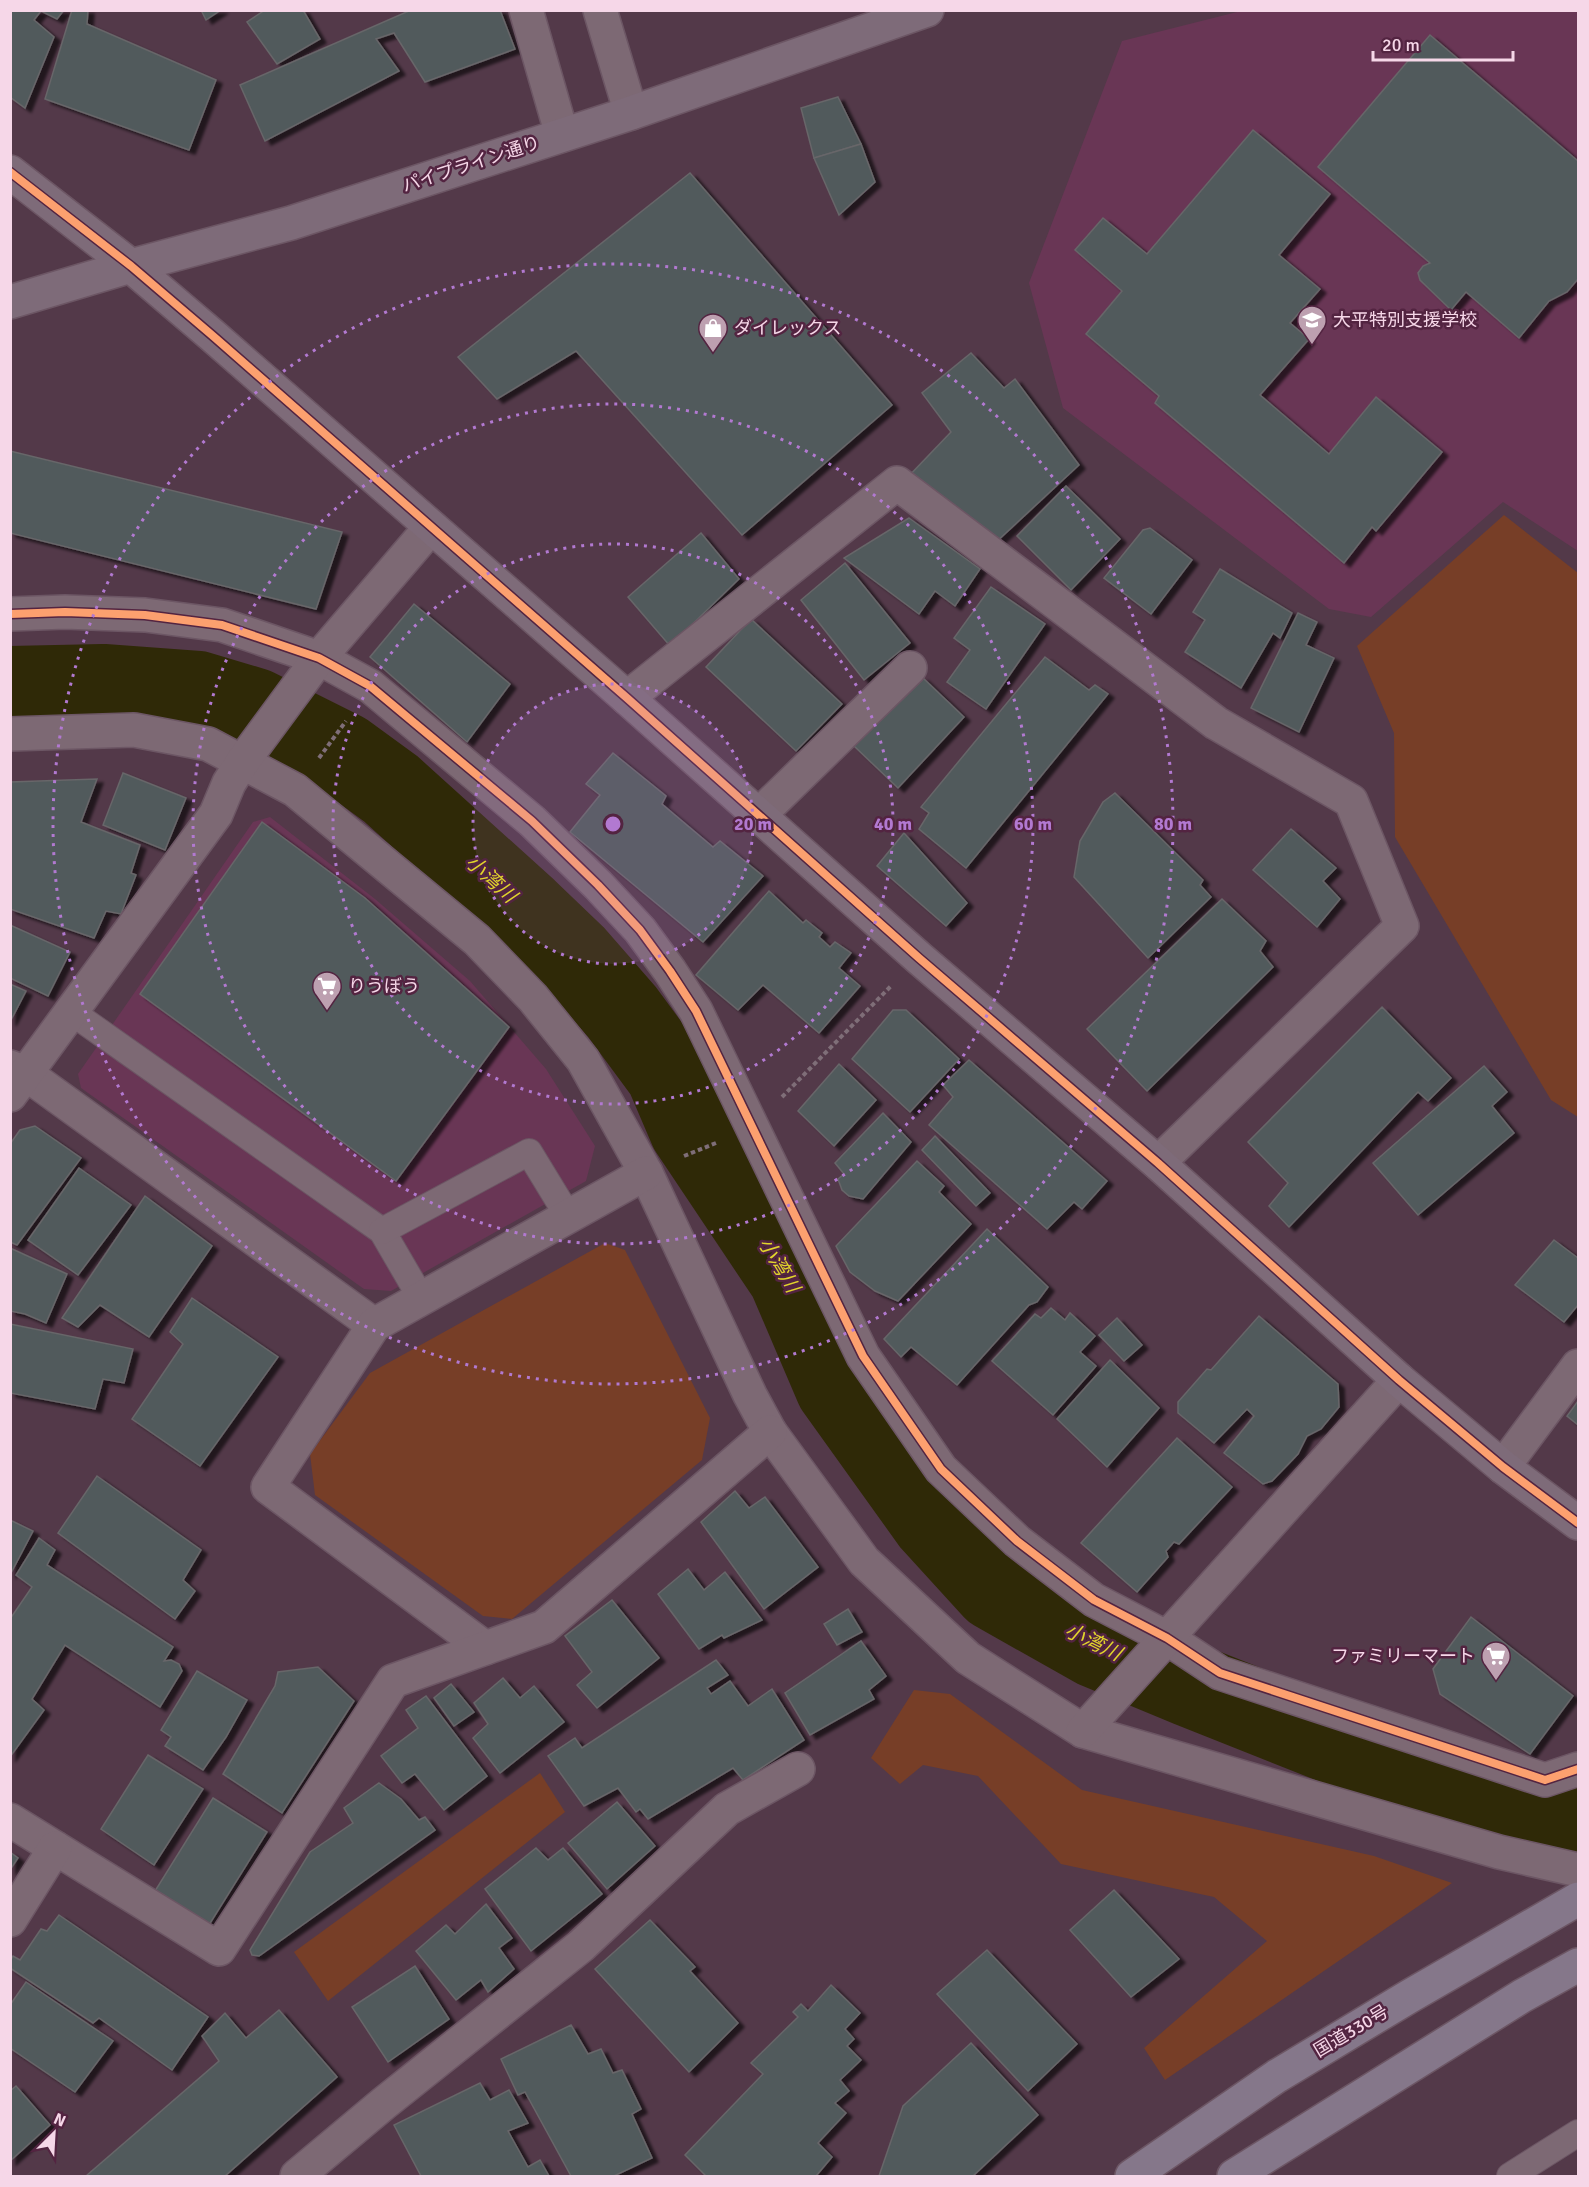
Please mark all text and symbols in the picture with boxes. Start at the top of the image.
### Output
scale bar [1373,24,1512,62]
text: 20 m [1382,34,1420,56]
street label: パイプライン通り [399,131,543,197]
school or university icon: 大平特別支援学校 [1296,304,1328,346]
place label: 大平特別支援学校 [1333,309,1477,331]
shop icon: ダイレックス [697,312,729,354]
place label: ダイレックス [734,317,841,339]
text: 20 m [734,813,772,835]
text: 40 m [874,813,912,835]
text: 60 m [1014,813,1052,835]
text: 80 m [1154,813,1192,835]
centre of rings [603,814,623,834]
water label: 小湾川 [460,850,523,910]
supermarket icon: りうぼう [311,970,343,1012]
place label: りうぼう [348,975,420,997]
water label: 小湾川 [753,1233,806,1299]
water label: 小湾川 [1061,1618,1127,1667]
supermarket icon: ファミリーマート [1480,1640,1512,1682]
place label: ファミリーマート [1331,1645,1475,1667]
street label: 国道330号 [1310,2000,1392,2062]
north arrow [24,2103,84,2163]
text: N [51,2109,69,2132]

